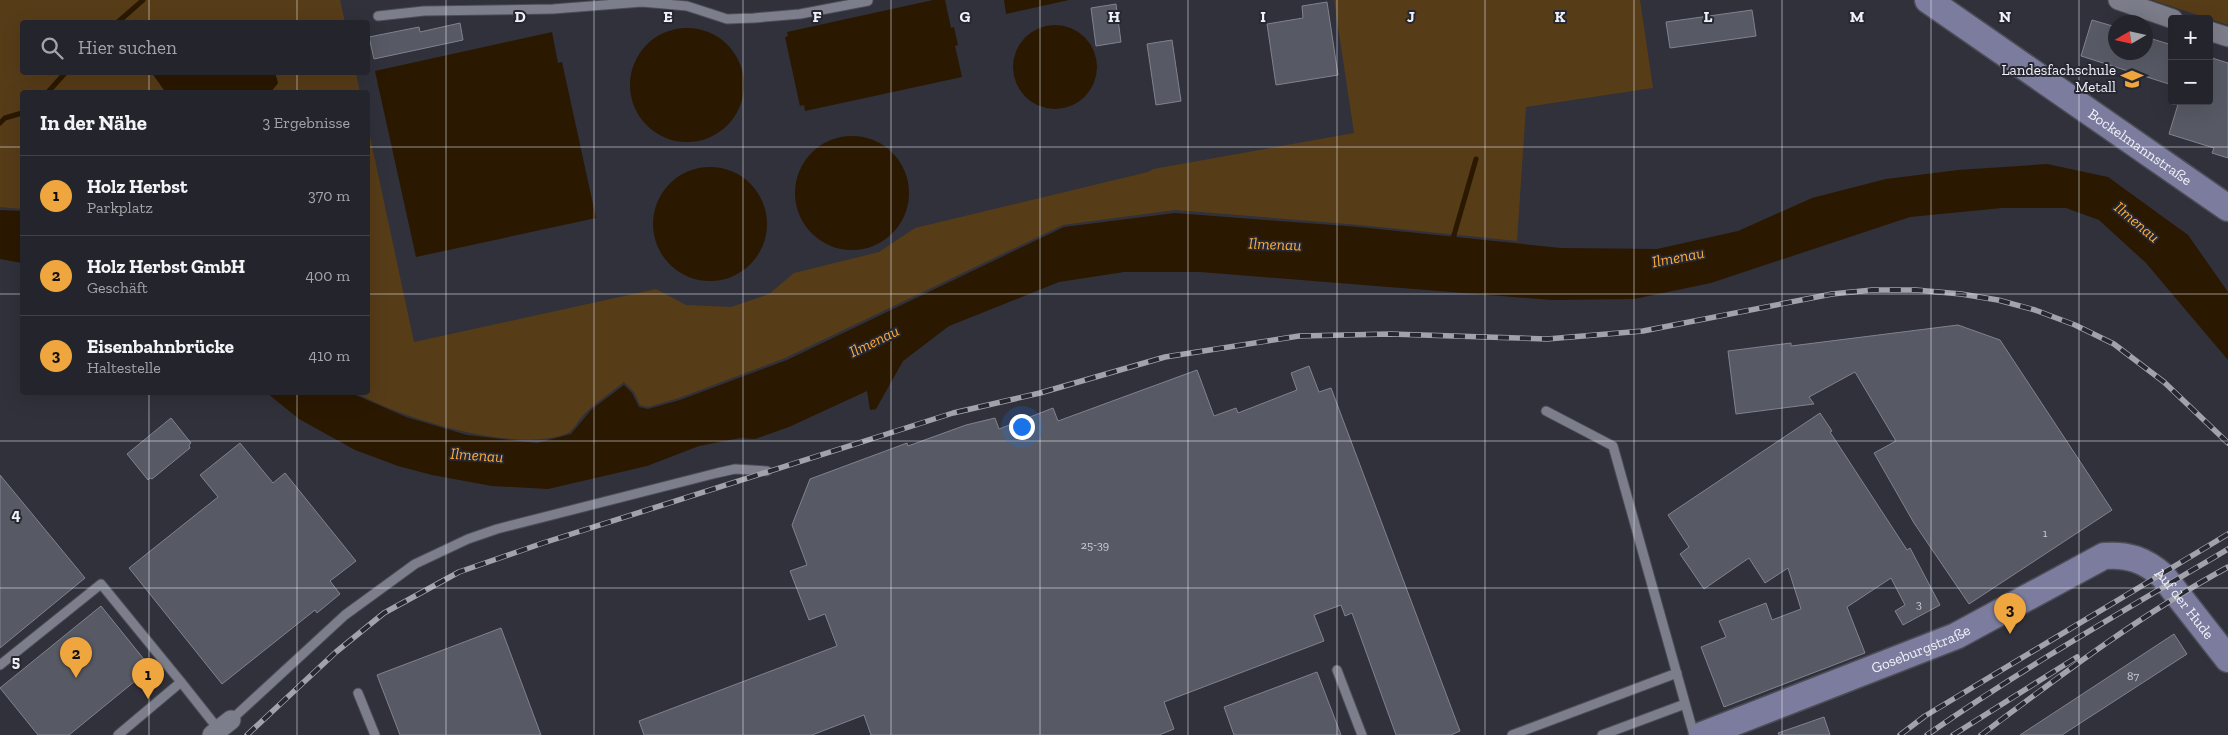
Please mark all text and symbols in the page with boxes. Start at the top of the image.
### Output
text: D [514,7,526,26]
text: E [663,7,673,26]
text: F [812,7,822,26]
text: G [960,7,971,26]
text: H [1108,7,1120,26]
text: I [1260,7,1266,26]
text: J [1407,7,1415,26]
text: K [1555,7,1566,26]
text: L [1704,7,1713,26]
text: M [1850,7,1864,26]
text: N [1999,7,2011,26]
north arrow [2108,15,2153,60]
map controls [2168,15,2213,105]
button: + [2168,15,2213,60]
search box [20,20,370,75]
icon: search [38,34,66,62]
text: Hier suchen [78,36,177,59]
button: − [2168,60,2213,105]
place label: Landesfachschule Metall [2001,61,2116,96]
school or university icon: Landesfachschule Metall [2119,66,2145,92]
street label: Bockelmannstraße [2085,105,2195,189]
text: In der Nähe [40,110,147,135]
text: 3 Ergebnisse [262,113,350,132]
text: Holz Herbst [87,175,187,198]
text: 1 [53,186,59,205]
text: 370 m [308,186,350,205]
text: Parkplatz [87,198,153,217]
water label: Ilmenau [2111,198,2163,246]
water label: Ilmenau [1248,234,1302,254]
water label: Ilmenau [1650,243,1706,271]
text: Holz Herbst GmbH [87,255,245,278]
text: 2 [52,266,60,285]
text: 400 m [306,266,350,285]
text: Geschäft [87,278,148,297]
water label: Ilmenau [846,321,902,361]
text: Eisenbahnbrücke [87,335,234,358]
text: 3 [52,346,60,365]
text: 410 m [309,346,350,365]
text: Haltestelle [87,358,161,377]
your location [1009,414,1035,440]
water label: Ilmenau [450,444,504,466]
text: 4 [11,505,21,524]
house number: 1 [2043,526,2048,540]
house number: 25-39 [1081,538,1109,552]
street label: Auf der Hude [2151,564,2218,643]
pin: 3 [1994,593,2026,634]
house number: 3 [1916,597,1922,611]
street label: Goseburgstraße [1869,621,1973,677]
pin: 2 [60,637,92,678]
text: 5 [12,652,20,671]
pin: 1 [132,658,164,699]
house number: 87 [2127,669,2139,683]

